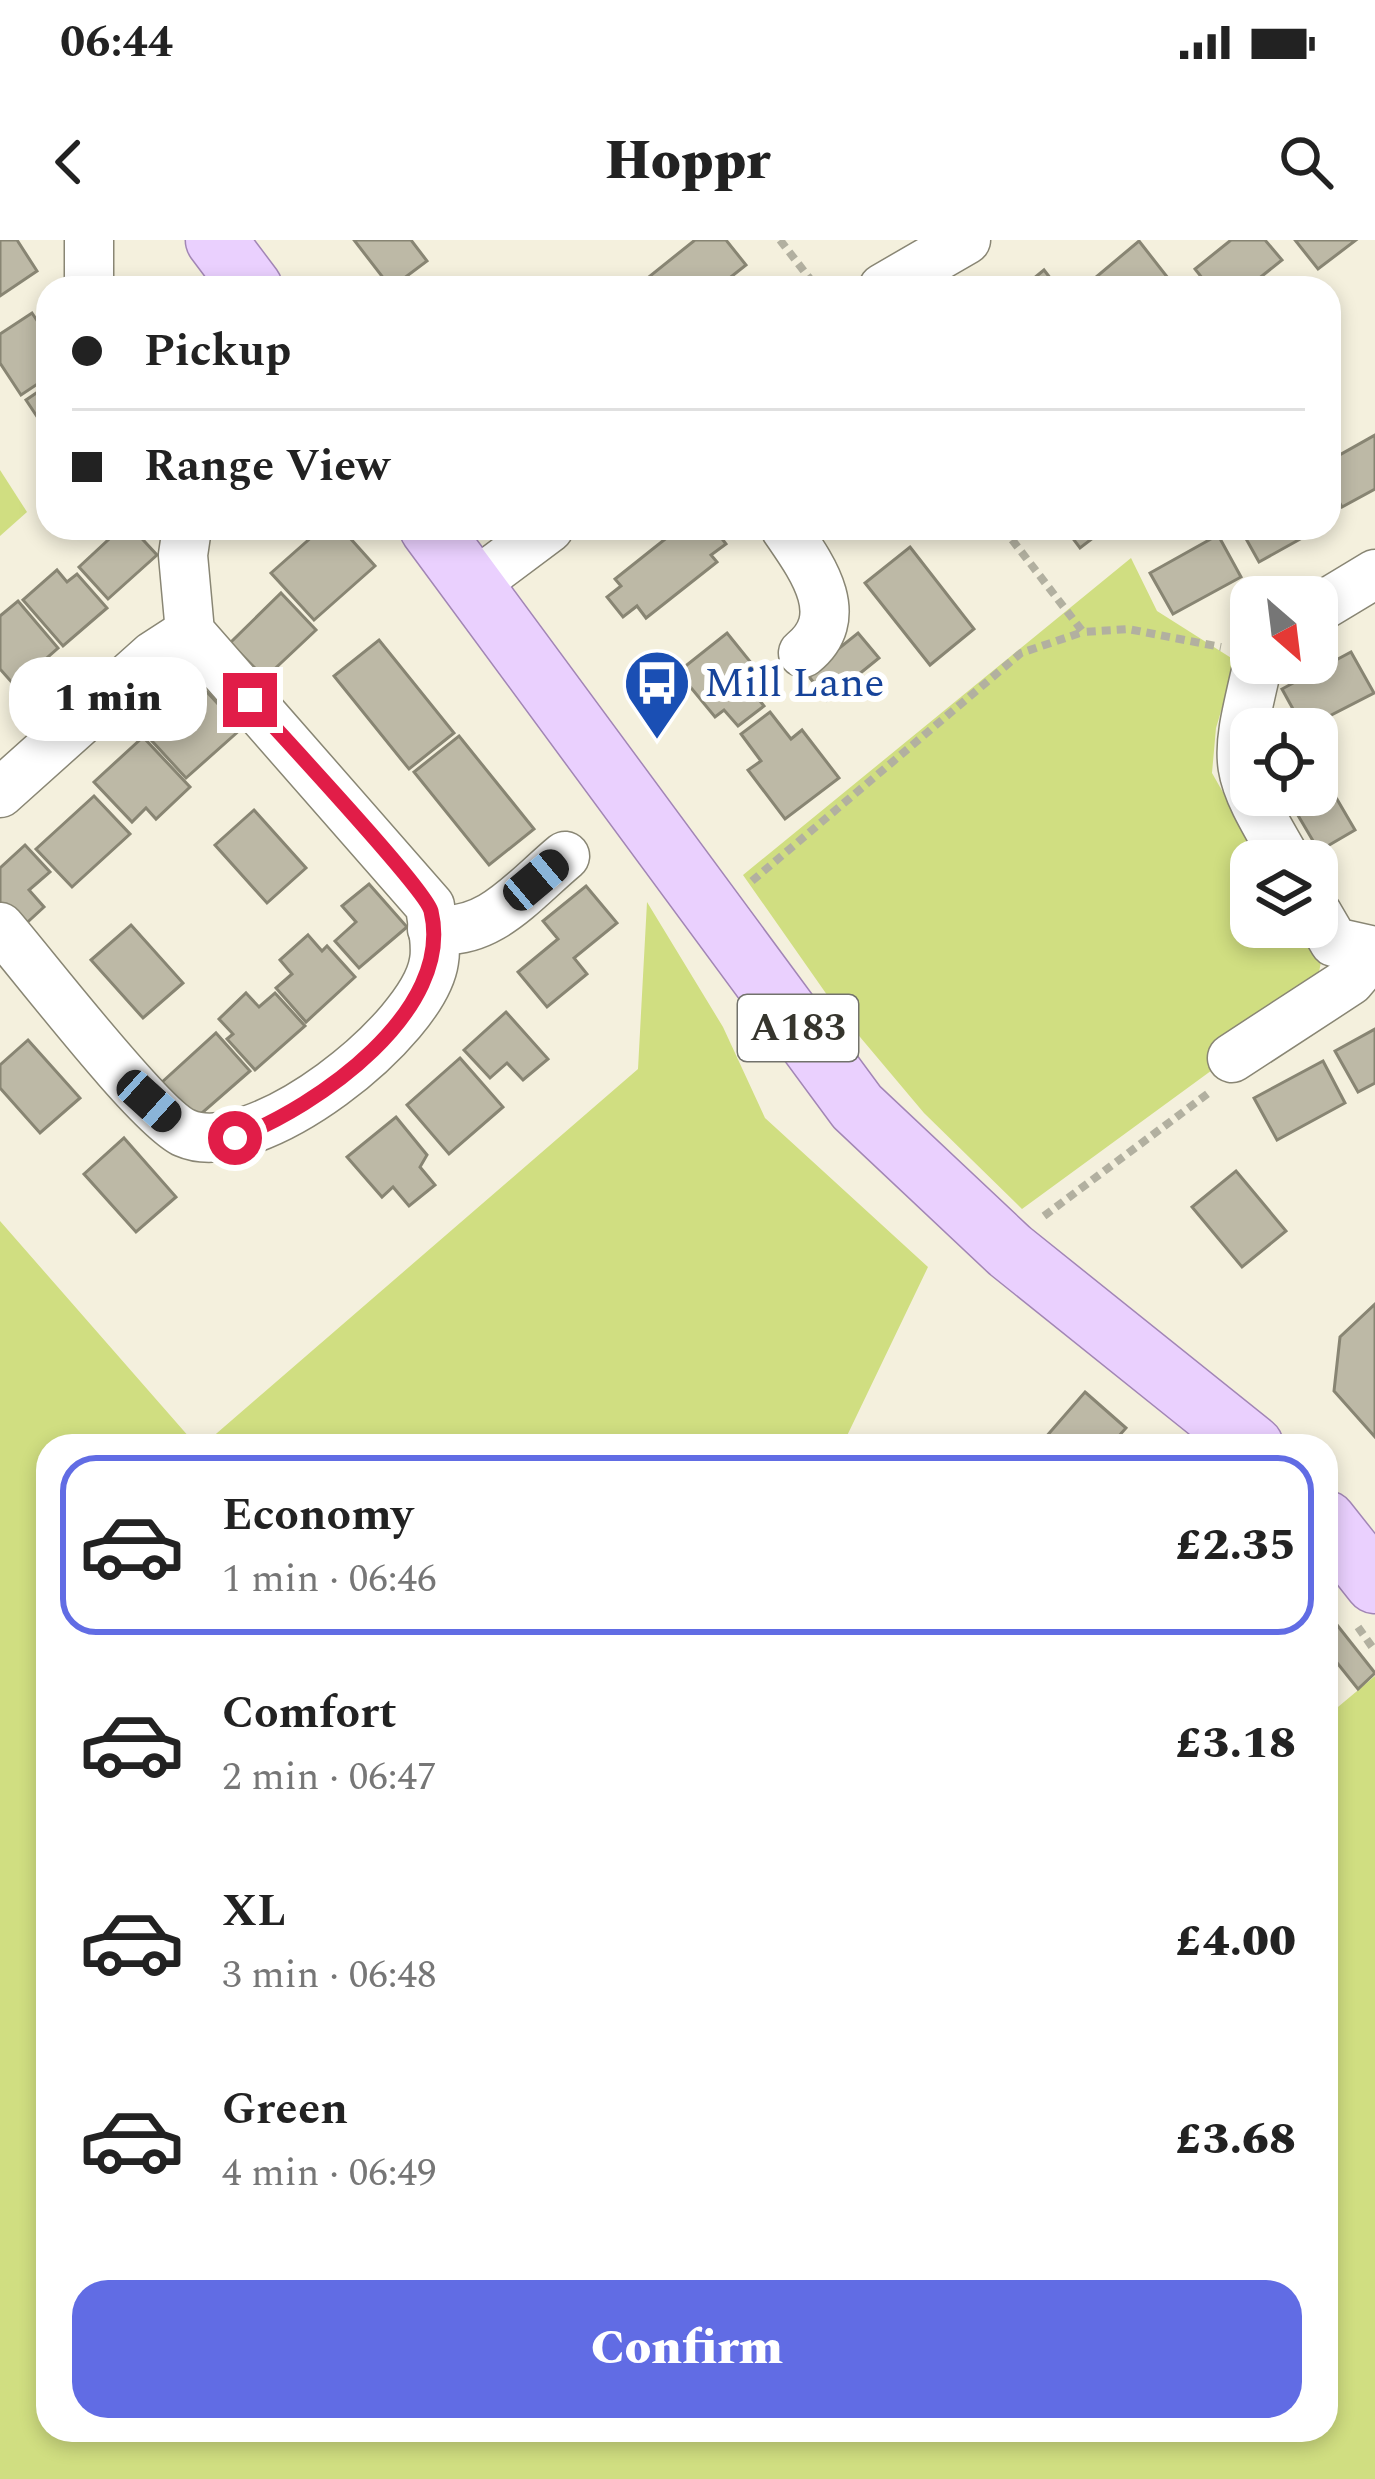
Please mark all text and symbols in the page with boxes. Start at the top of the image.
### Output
text: 06:44 [60,8,173,77]
text: Hoppr [605,121,770,203]
icon: back [36,129,102,195]
icon: search [1273,129,1339,195]
text: Pickup [144,317,291,386]
text: Range View [144,432,389,501]
north arrow [1230,576,1338,684]
map controls [1230,576,1338,948]
bus stop icon: Mill Lane [622,648,692,742]
place label: Mill Lane [704,652,884,715]
callout: 1 min [10,658,208,742]
text: 1 min [54,669,162,728]
route end [223,673,277,727]
button: locate [1230,708,1338,816]
button: layers [1230,840,1338,948]
car [497,843,575,917]
road number: A183 [738,995,858,1061]
car [110,1064,188,1138]
route start [208,1111,262,1165]
text: Economy [222,1481,413,1550]
icon: car [78,1491,186,1599]
text: £2.35 [1175,1511,1296,1580]
text: 1 min · 06:46 [222,1550,437,1609]
text: Comfort [222,1679,397,1748]
icon: car [78,1689,186,1797]
text: £3.18 [1175,1709,1296,1778]
text: 2 min · 06:47 [222,1748,437,1807]
text: XL [222,1877,286,1946]
icon: car [78,1887,186,1995]
text: £4.00 [1175,1907,1296,1976]
text: 3 min · 06:48 [222,1946,437,2005]
text: Green [222,2075,348,2144]
icon: car [78,2085,186,2193]
text: £3.68 [1175,2105,1296,2174]
text: 4 min · 06:49 [222,2144,437,2203]
button: Confirm [72,2280,1302,2418]

